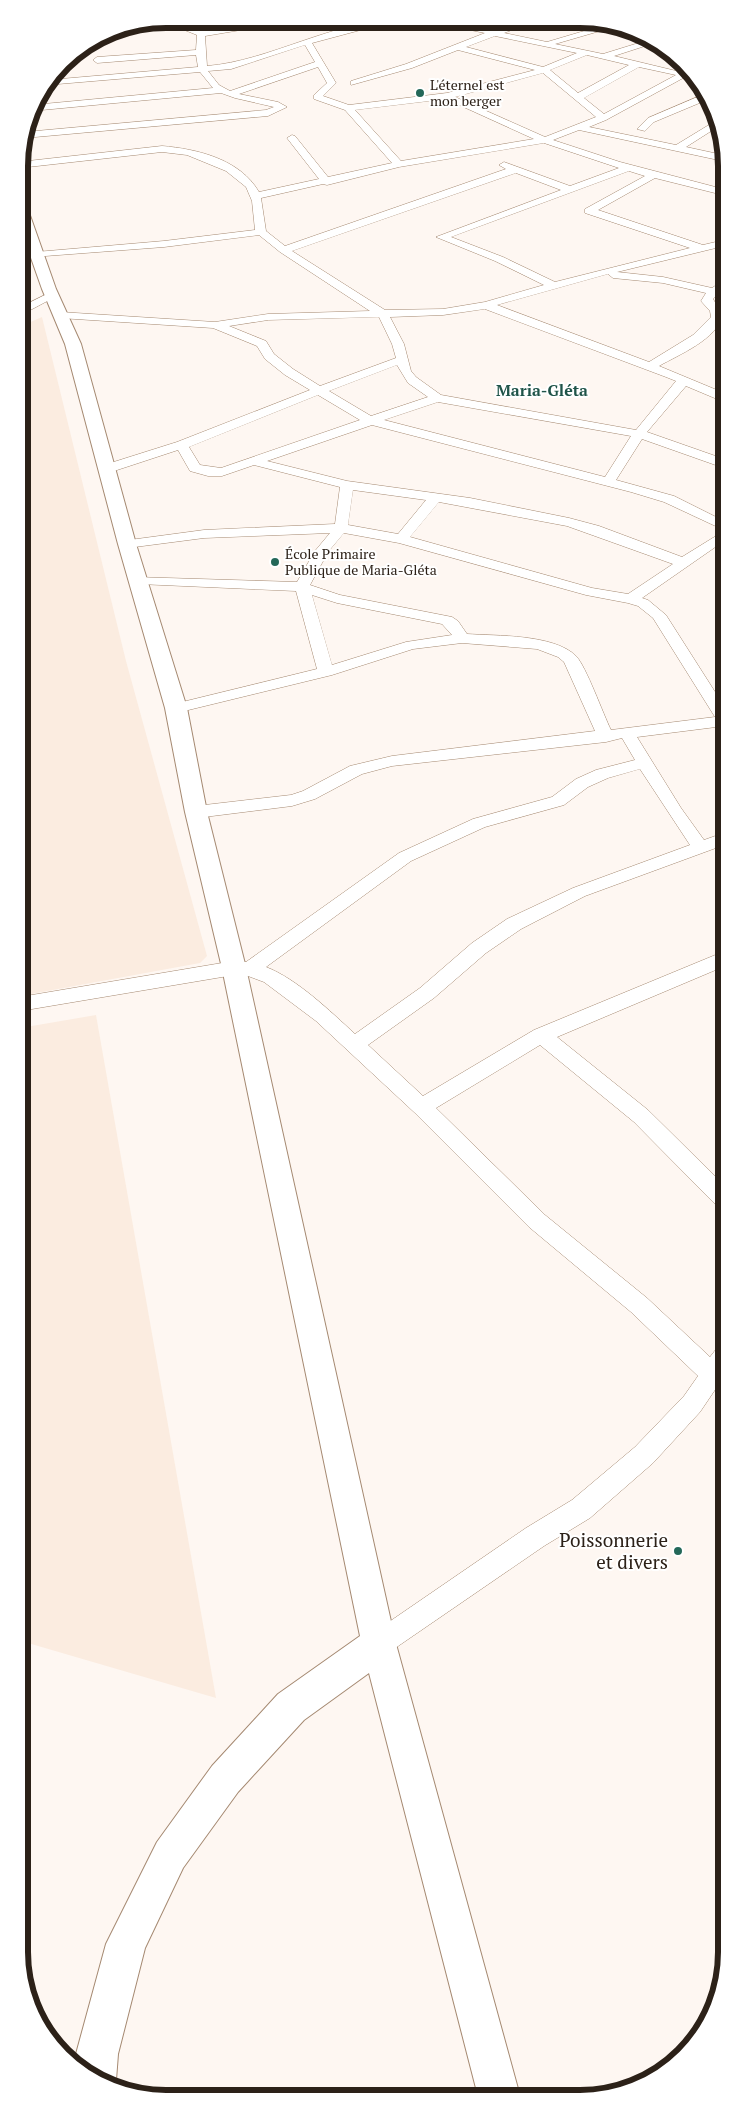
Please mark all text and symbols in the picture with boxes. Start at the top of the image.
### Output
place label: L'éternel est mon berger [430,75,505,110]
marker: L'éternel est mon berger [414,87,426,99]
district label: Maria-Gléta [496,379,588,401]
place label: École Primaire Publique de Maria-Gléta [285,544,437,579]
marker: École Primaire Publique de Maria-Gléta [269,556,281,568]
place label: Poissonnerie et divers [559,1527,668,1574]
marker: Poissonnerie et divers [672,1545,684,1557]

